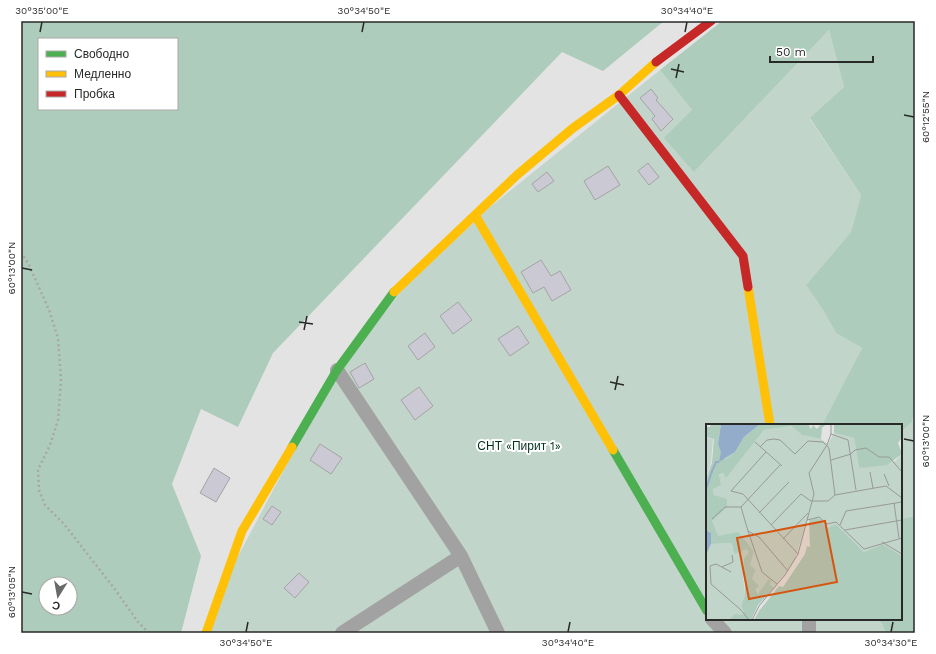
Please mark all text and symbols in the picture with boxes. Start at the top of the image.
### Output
text: 30°35'00"E [15,5,69,16]
text: 30°34'50"E [338,5,390,16]
text: 30°34'40"E [661,5,713,16]
legend [38,38,178,110]
scale bar [770,38,873,64]
text: 50 m [776,45,806,59]
text: Свободно [74,47,129,61]
text: Медленно [74,67,131,81]
text: Пробка [74,87,115,101]
text: 60°12'55"N [920,91,931,143]
text: 60°13'00"N [6,242,17,294]
text: 60°13'00"N [920,415,931,467]
inset map [706,424,902,620]
park label: СНТ «Пирит 1» [477,439,561,453]
text: 60°13'05"N [6,566,17,618]
north arrow [38,576,78,616]
text: С [51,598,61,612]
text: 30°34'50"E [220,637,272,648]
text: 30°34'40"E [542,637,594,648]
text: 30°34'30"E [865,637,917,648]

